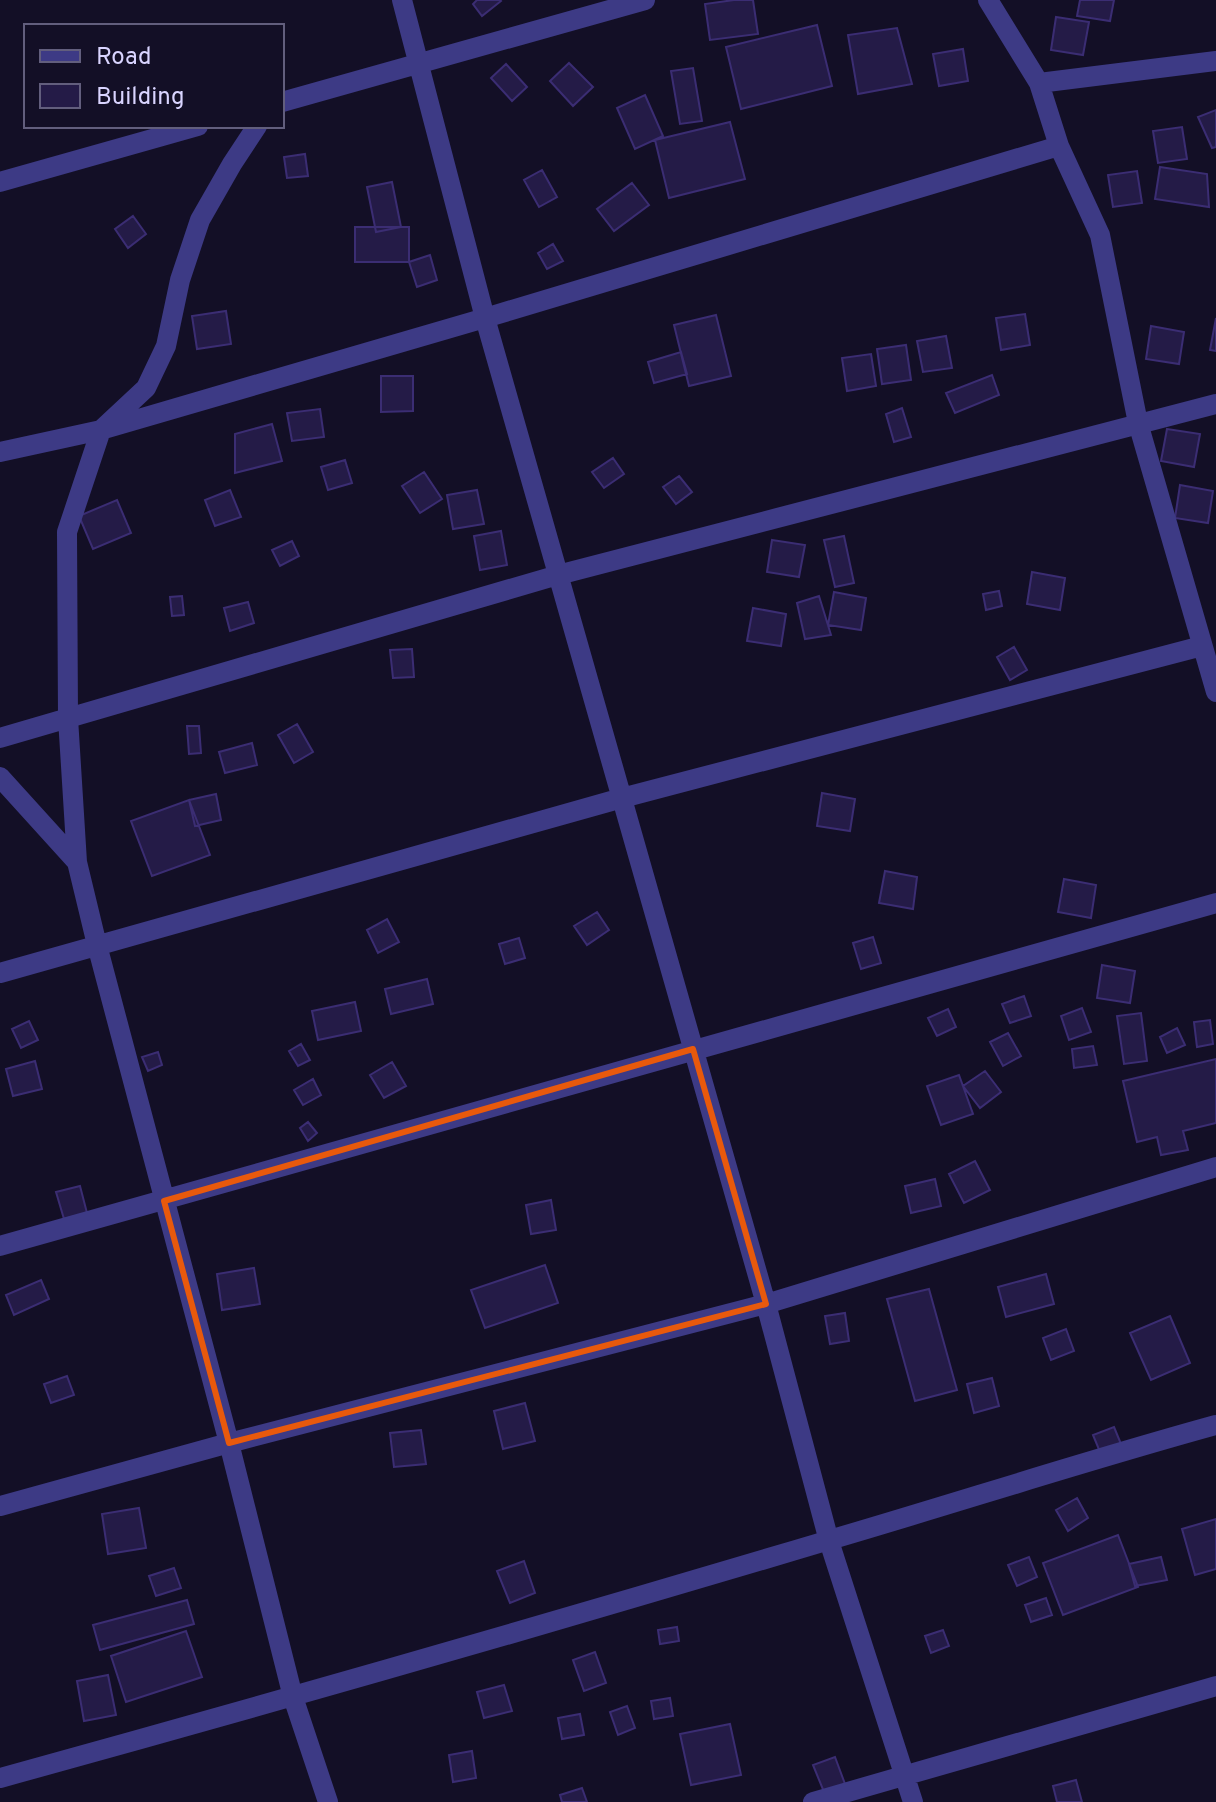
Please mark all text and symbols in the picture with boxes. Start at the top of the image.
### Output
legend [24,24,284,128]
text: Road [96,43,152,73]
text: Building [96,83,185,113]

